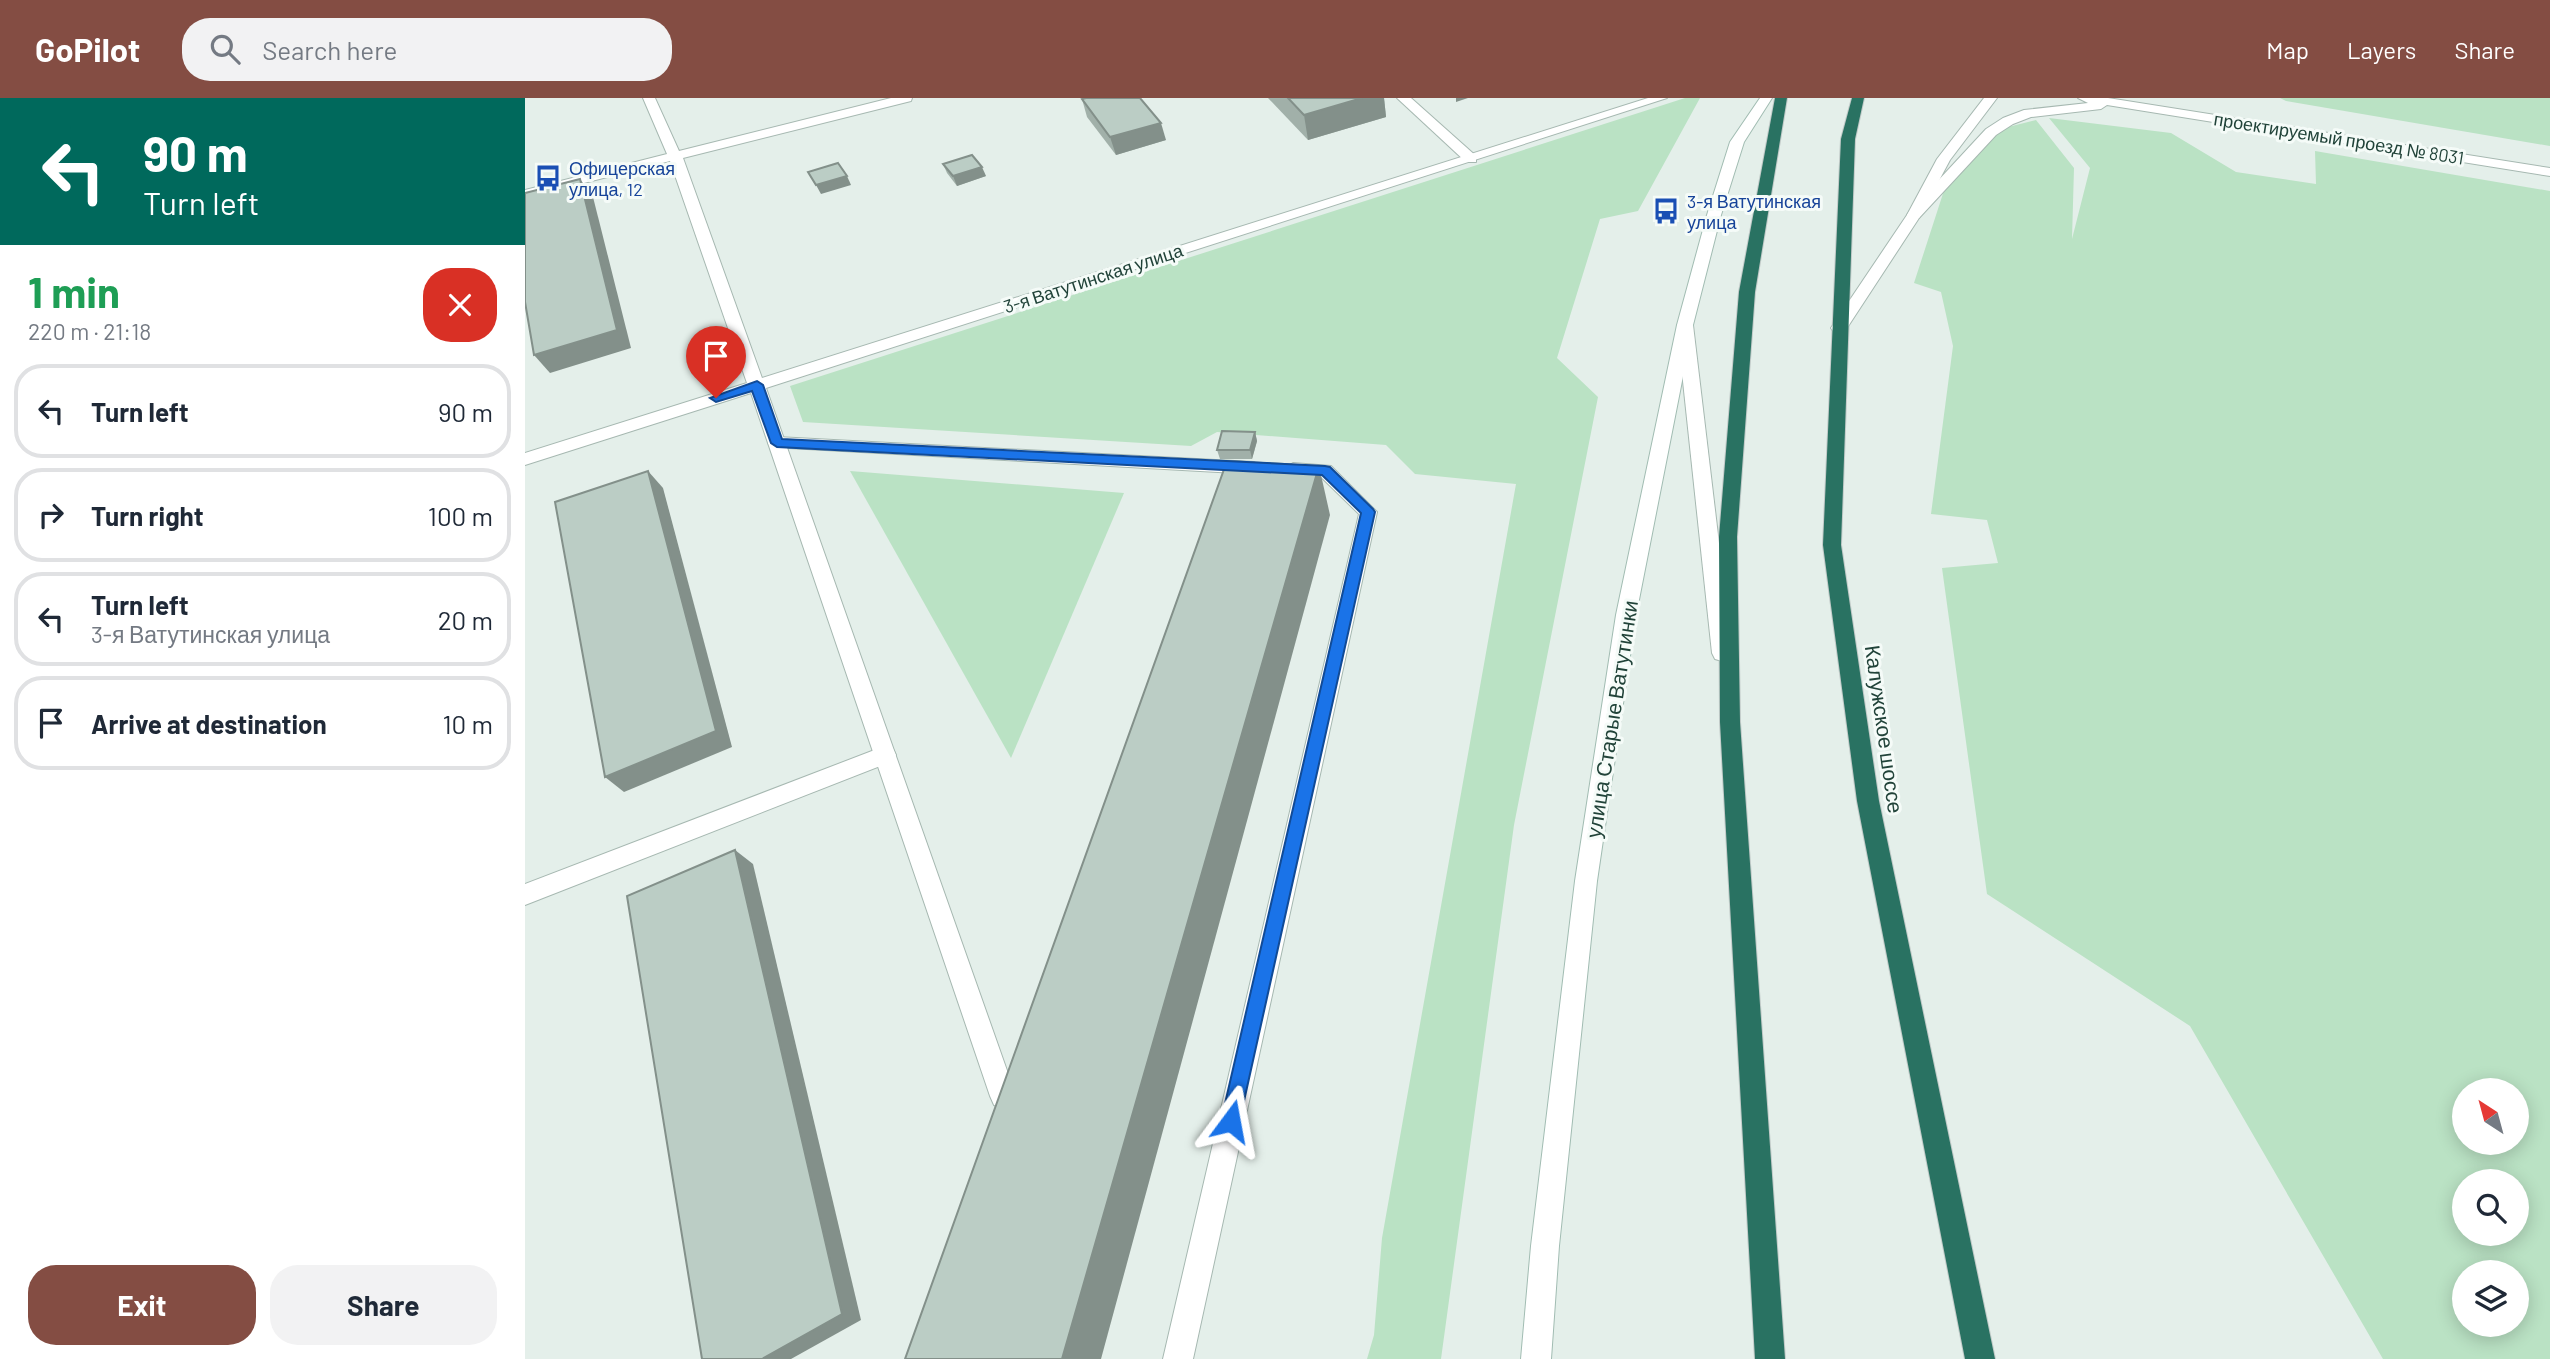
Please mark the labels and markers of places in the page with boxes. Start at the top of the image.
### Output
place label: Офицерская улица, 12 [569,157,675,200]
bus stop icon: Офицерская улица, 12 [533,163,563,193]
place label: 3-я Ватутинская улица [1687,190,1821,233]
bus stop icon: 3-я Ватутинская улица [1651,196,1681,226]
pin [686,326,746,398]

